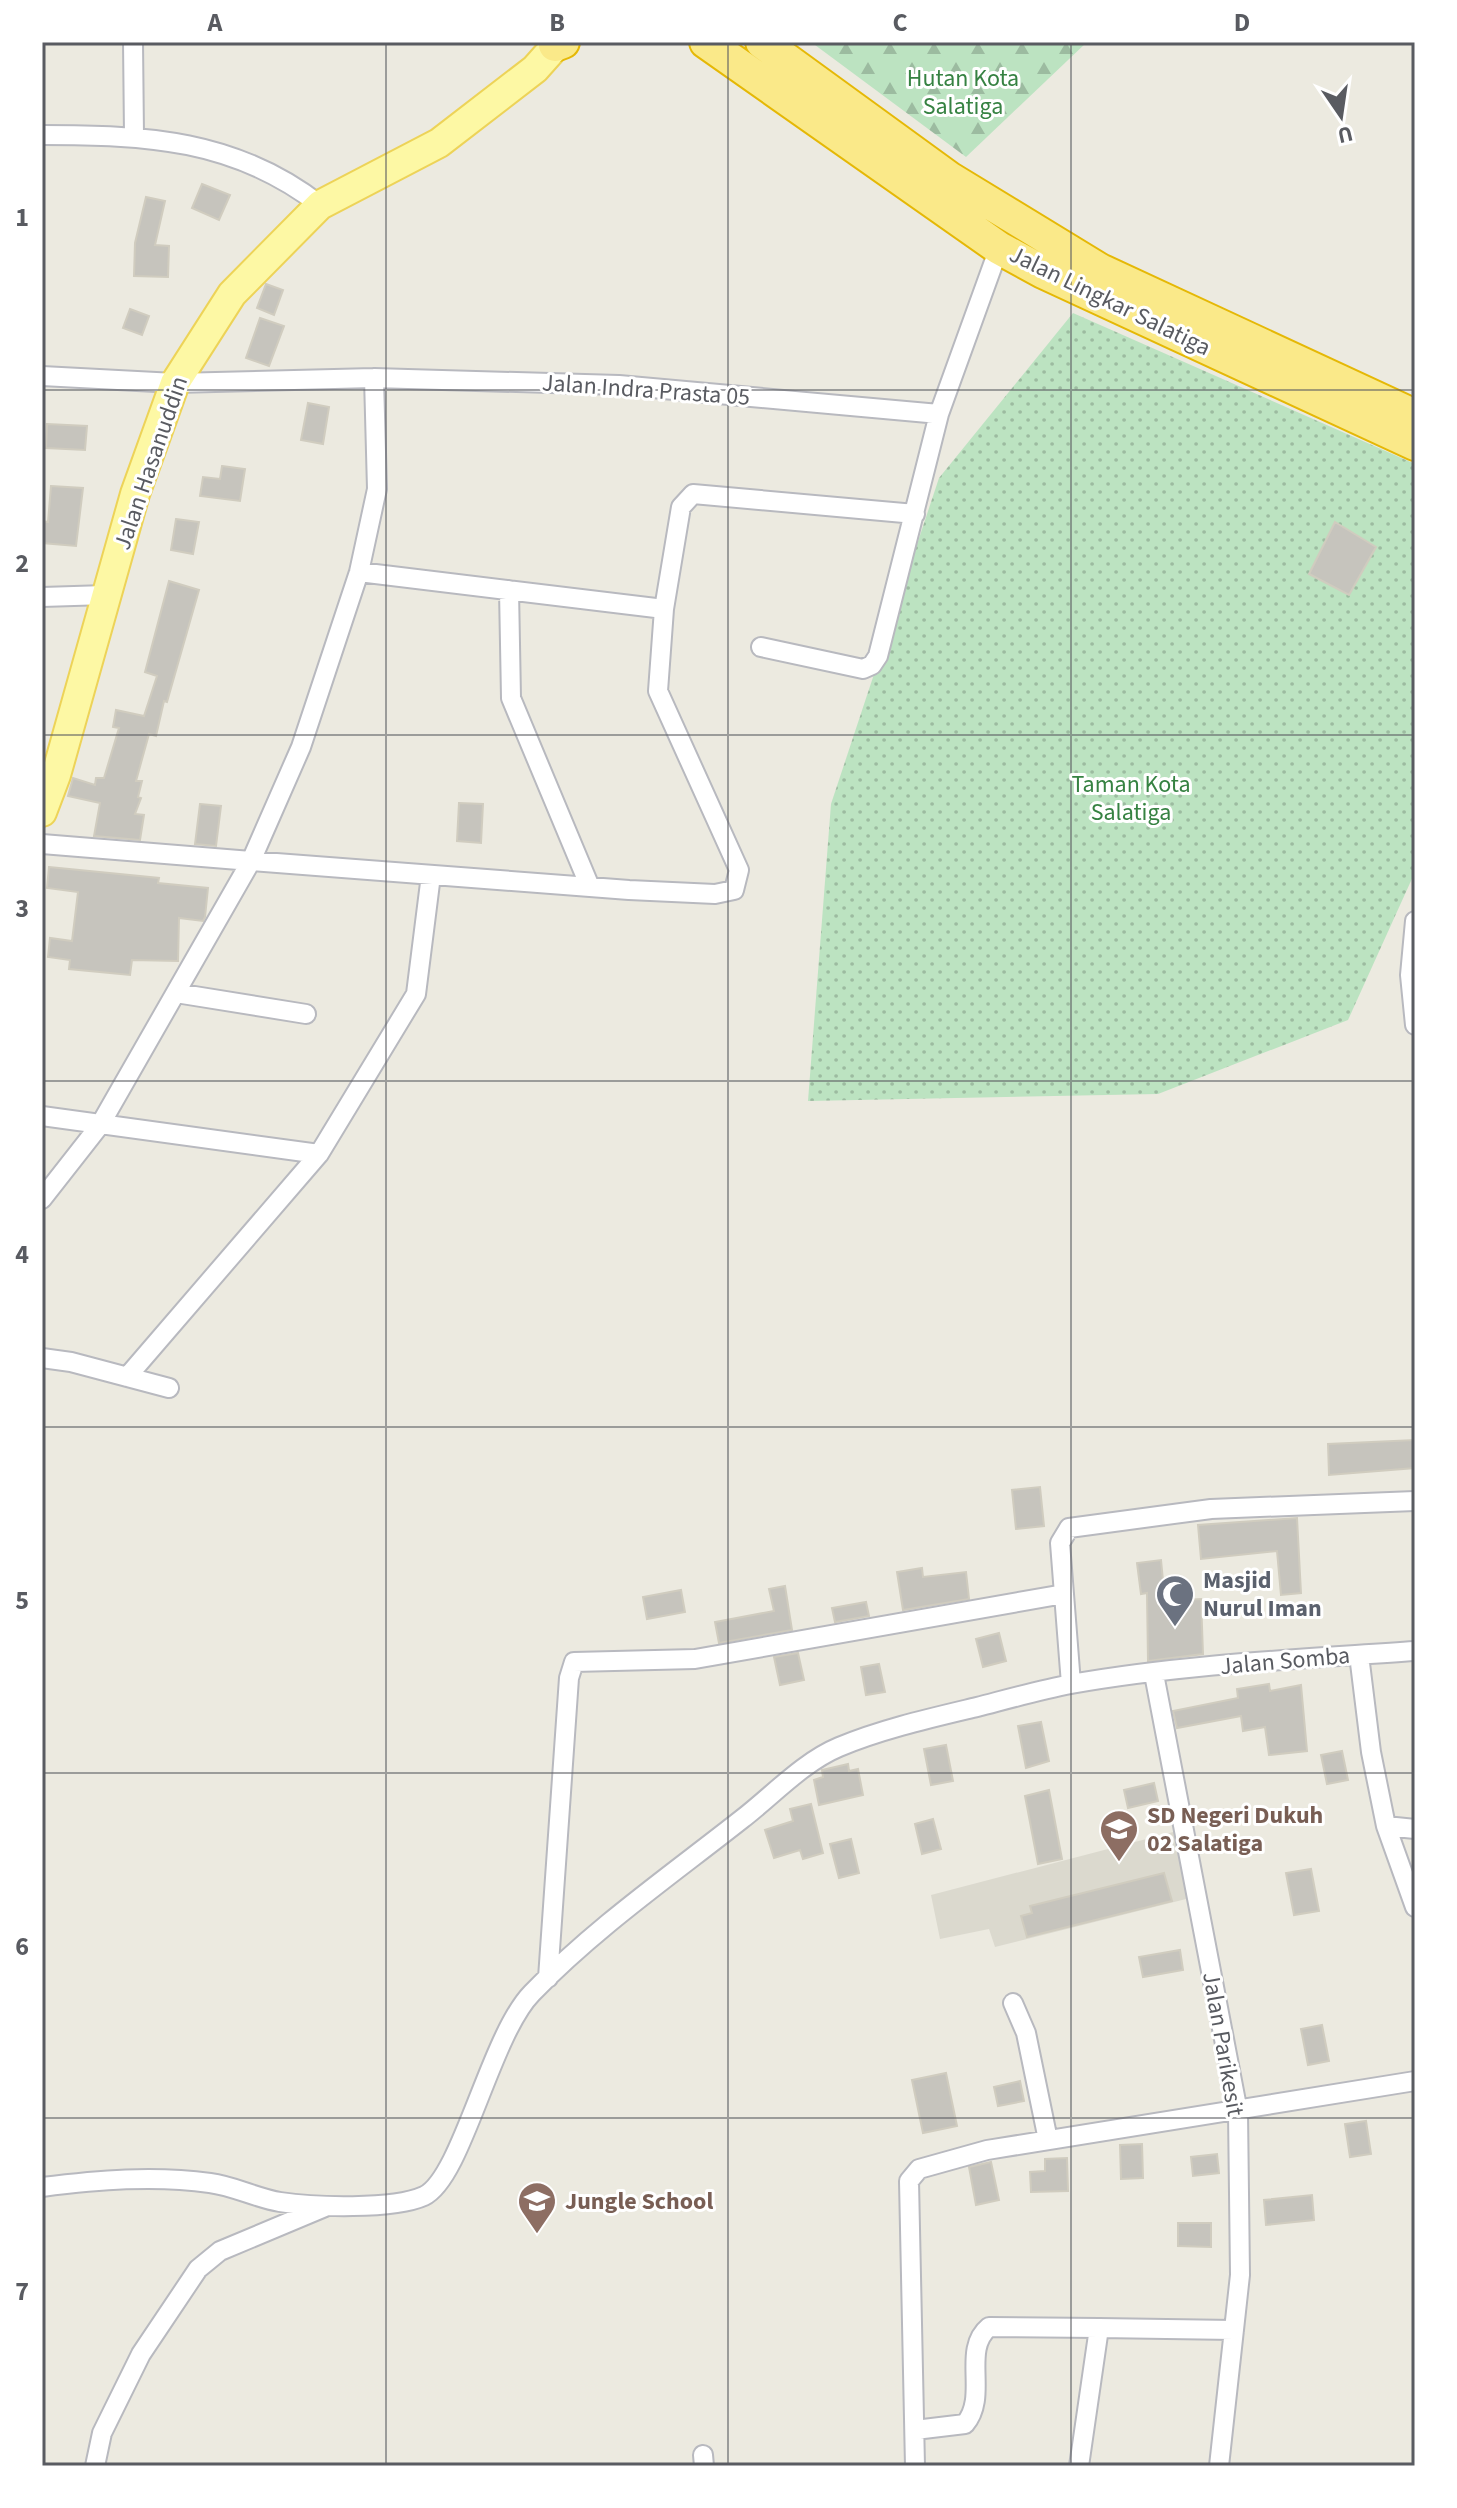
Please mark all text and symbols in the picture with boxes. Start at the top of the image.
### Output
text: A [207,4,224,41]
text: B [549,4,565,41]
text: C [892,4,908,41]
text: D [1234,4,1250,41]
park label: Hutan Kota Salatiga [907,61,1019,124]
north arrow [1301,76,1381,156]
text: U [1335,117,1356,152]
text: 1 [15,199,29,236]
street label: Jalan Lingkar Salatiga [1003,237,1217,365]
street label: Jalan Indra Prasta 05 [541,365,751,415]
street label: Jalan Hasanuddin [105,371,197,555]
text: 2 [15,545,29,582]
park label: Taman Kota Salatiga [1071,767,1191,830]
text: 3 [15,890,29,927]
text: 4 [15,1236,29,1273]
place label: Masjid Nurul Iman [1203,1563,1322,1626]
mosque icon: Masjid Nurul Iman [1154,1573,1196,1628]
text: 5 [15,1582,29,1619]
street label: Jalan Somba [1218,1638,1352,1684]
place label: SD Negeri Dukuh 02 Salatiga [1147,1798,1323,1861]
school or university icon: SD Negeri Dukuh 02 Salatiga [1098,1808,1140,1863]
text: 6 [15,1928,29,1965]
street label: Jalan Parikesit [1193,1969,1253,2119]
school or university icon: Jungle School [516,2180,558,2235]
place label: Jungle School [565,2184,713,2219]
text: 7 [15,2273,29,2310]

